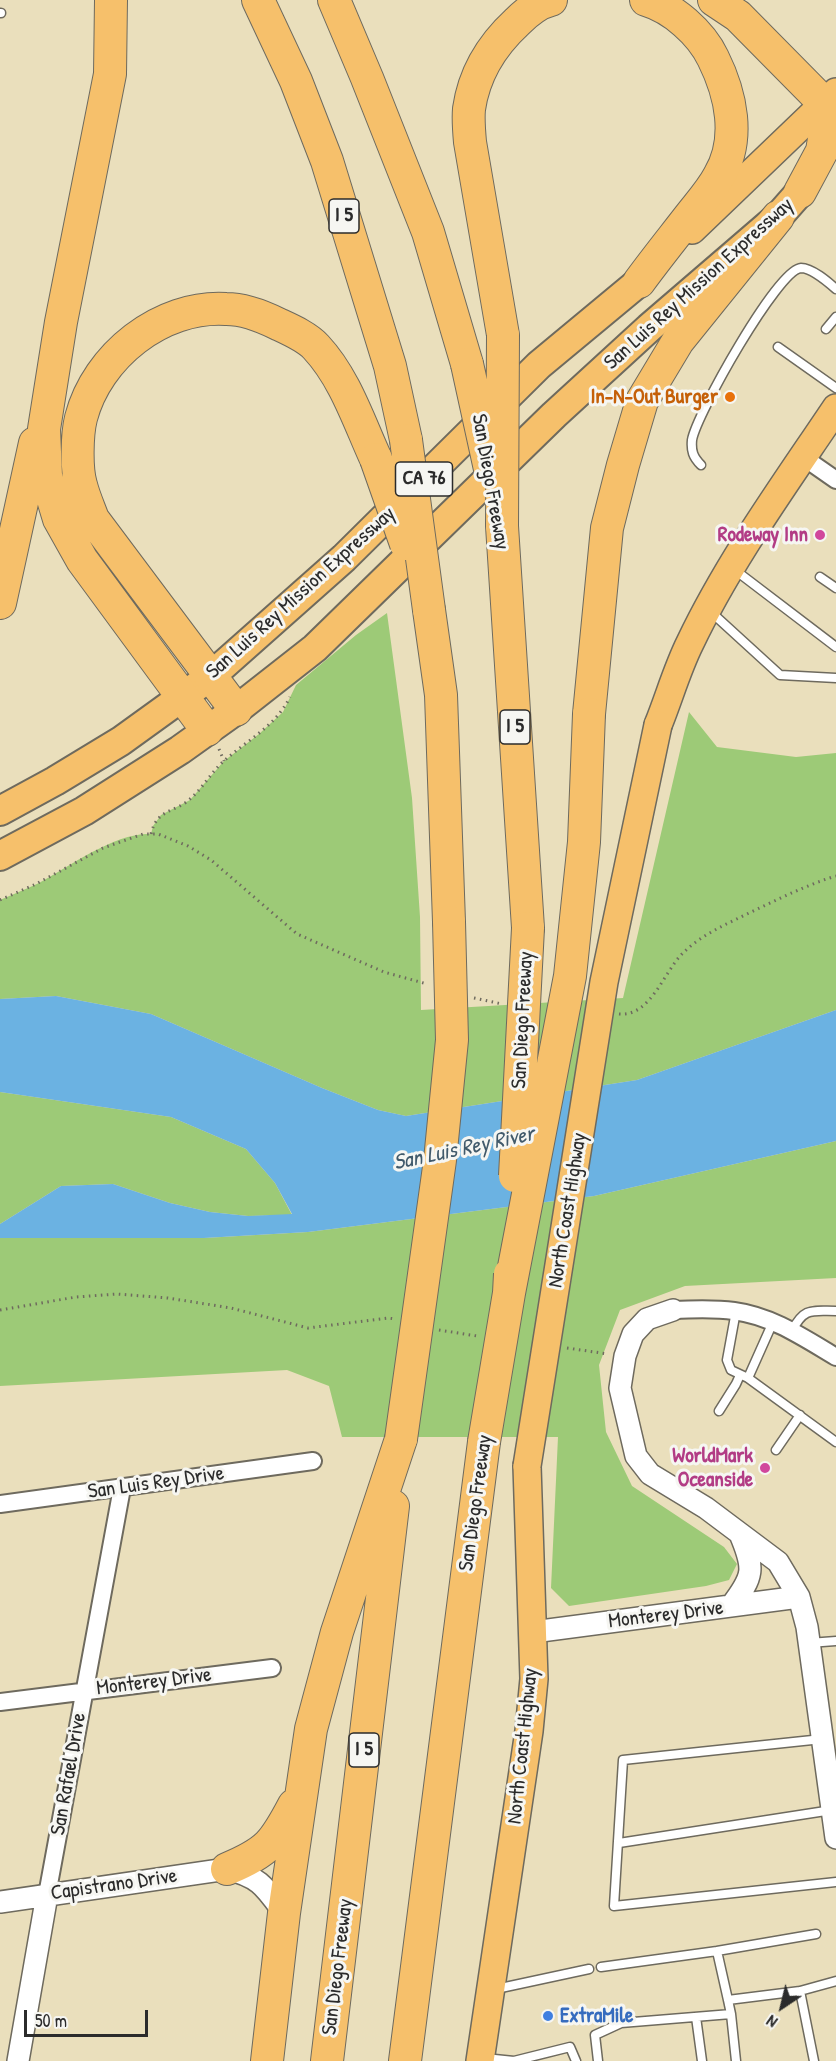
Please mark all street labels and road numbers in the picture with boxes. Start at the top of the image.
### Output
street label: San Luis Rey Mission Expressway [599,192,799,376]
road number: I 5 [329,199,359,233]
street label: San Diego Freeway [466,412,514,552]
road number: CA 76 [396,462,452,496]
street label: San Luis Rey Mission Expressway [201,501,401,685]
road number: I 5 [500,710,530,744]
street label: San Diego Freeway [507,951,539,1089]
street label: North Coast Highway [543,1131,593,1289]
street label: San Diego Freeway [454,1433,498,1573]
street label: San Luis Rey Drive [86,1461,226,1505]
street label: Monterey Drive [607,1595,725,1635]
street label: Monterey Drive [95,1662,213,1702]
street label: North Coast Highway [502,1667,544,1825]
street label: San Rafael Drive [46,1711,92,1837]
road number: I 5 [349,1733,379,1767]
street label: Capistrano Drive [49,1864,179,1906]
street label: San Diego Freeway [317,1897,359,2037]

